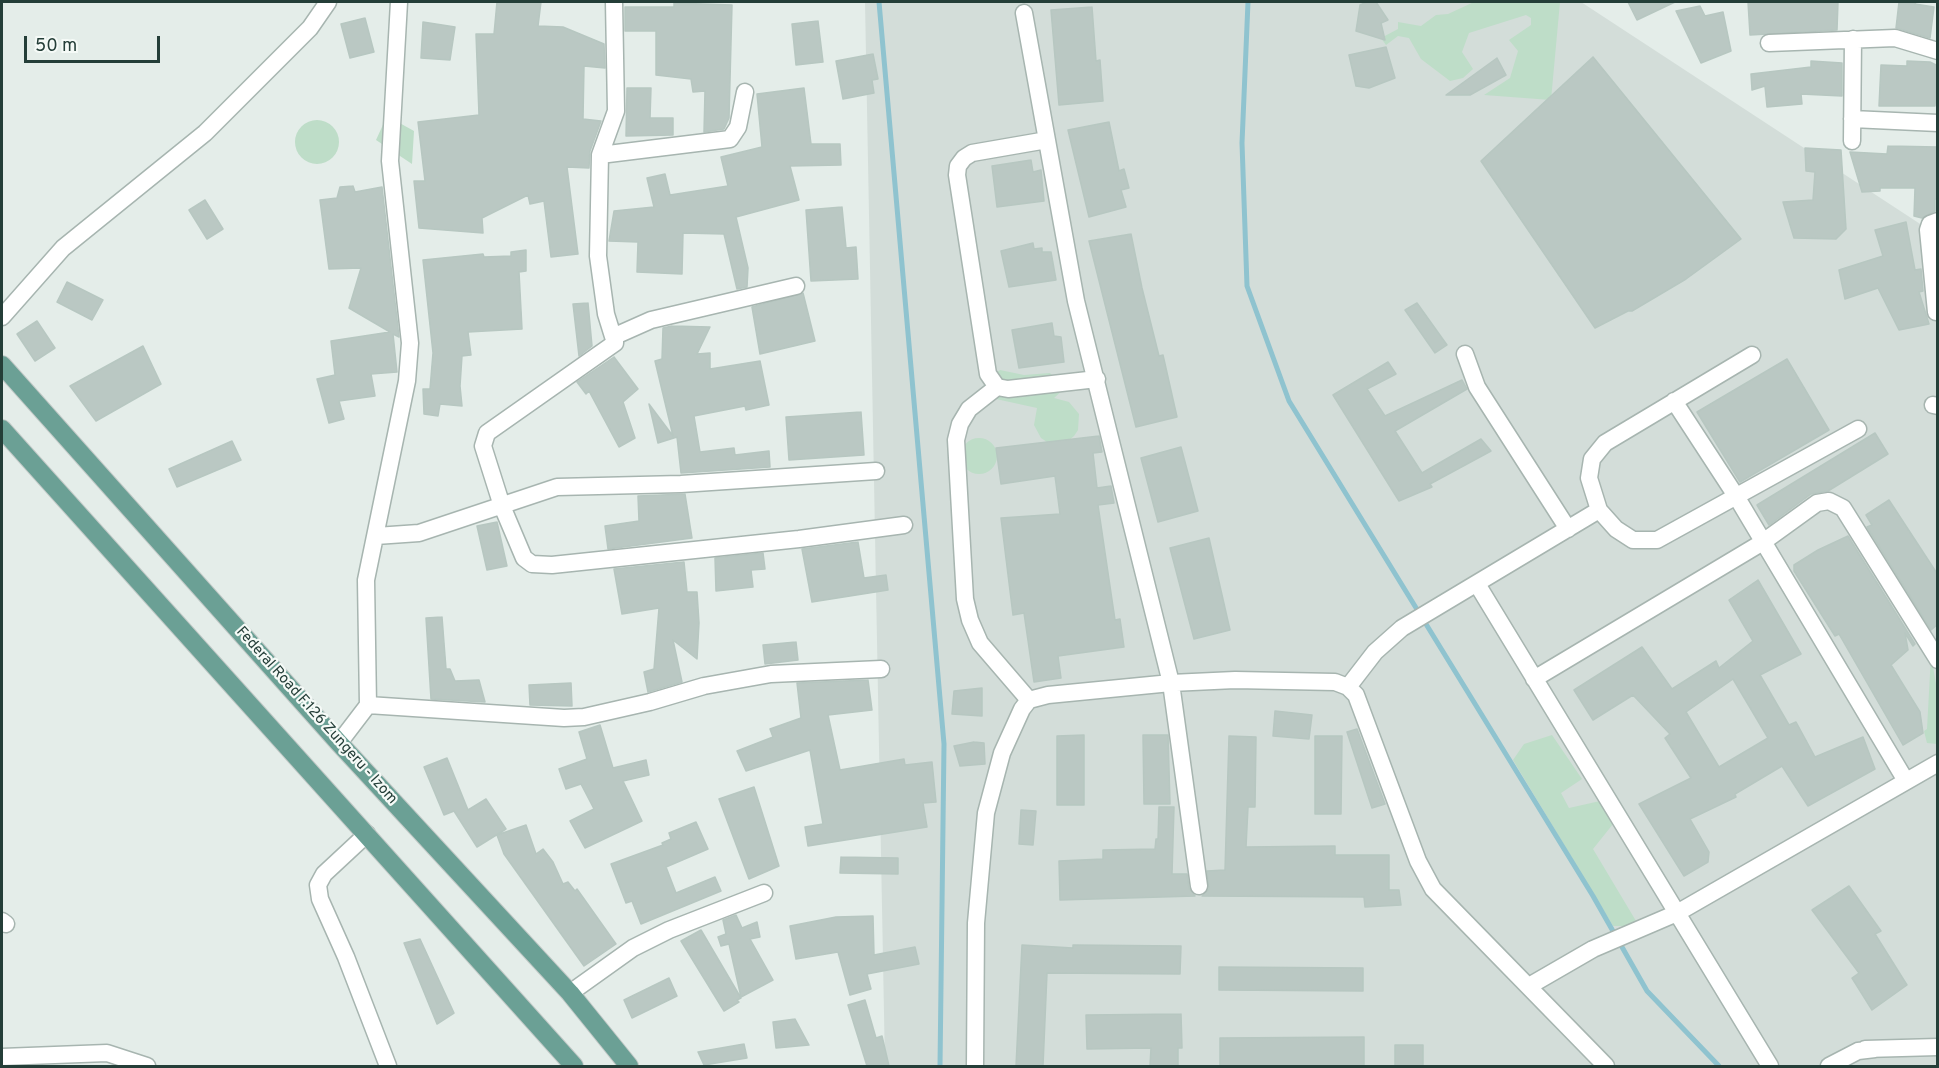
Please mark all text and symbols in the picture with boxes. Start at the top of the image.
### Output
scale bar [27,24,164,62]
text: 50 m [35,35,77,58]
street label: Federal Road F.126 Zungeru - Izom [232,624,400,808]

